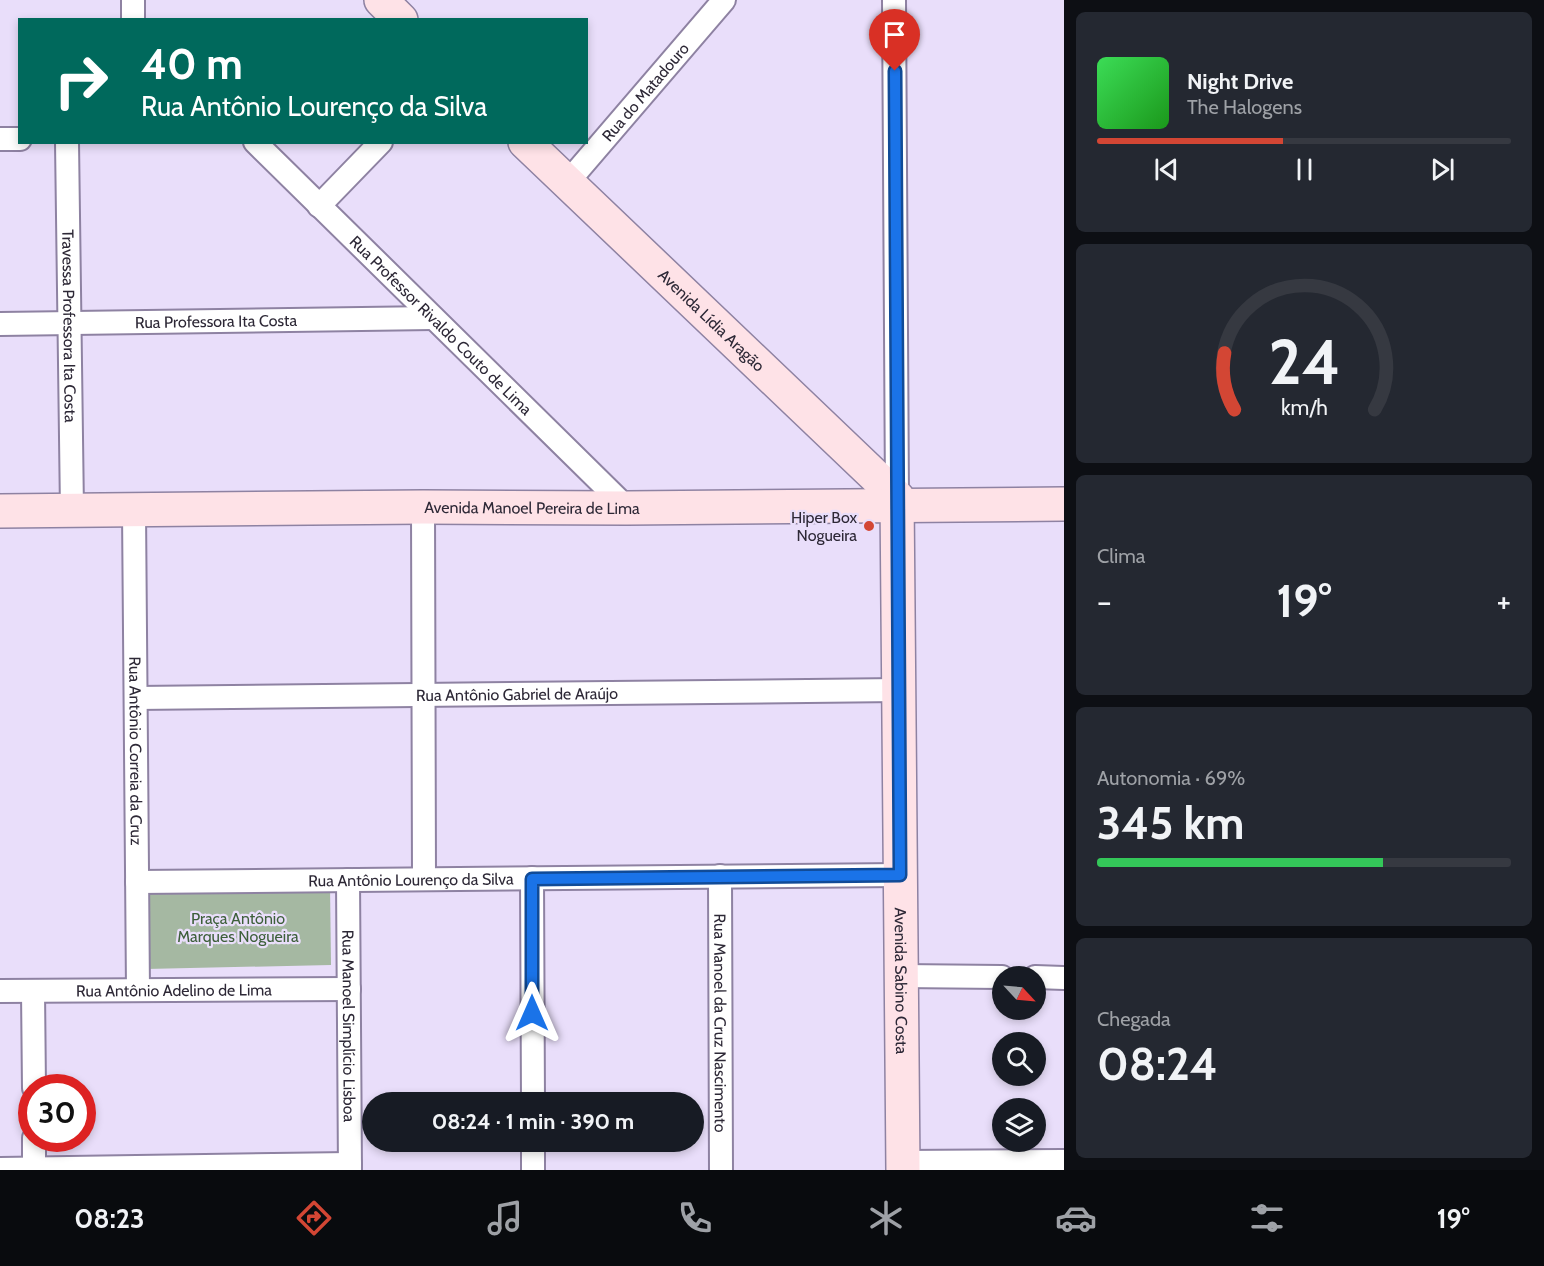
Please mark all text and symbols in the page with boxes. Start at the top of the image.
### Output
pin [869,9,920,71]
icon: arrive [878,18,911,51]
text: 40 m [141,38,243,90]
street label: Rua do Matadouro [598,39,693,145]
icon: right [42,42,120,120]
text: Night Drive [1187,68,1293,95]
text: Rua Antônio Lourenço da Silva [141,90,487,123]
text: The Halogens [1187,95,1302,119]
icon: previous [1150,153,1183,186]
icon: pause [1288,153,1321,186]
icon: next [1426,153,1459,186]
street label: Travessa Professora Ita Costa [58,229,80,423]
street label: Rua Professor Rivaldo Couto de Lima [346,232,536,419]
street label: Avenida Lídia Aragão [654,265,769,376]
street label: Rua Professora Ita Costa [135,311,298,332]
text: 24 [1268,325,1340,401]
text: km/h [1281,395,1327,421]
street label: Avenida Manoel Pereira de Lima [424,498,640,518]
place label: Hiper Box Nogueira [791,508,857,545]
marker: Hiper Box Nogueira [862,519,876,533]
text: Clima [1097,544,1145,568]
text: 19° [1277,574,1331,628]
text: − [1097,581,1112,621]
text: + [1496,581,1511,621]
street label: Rua Antônio Correia da Cruz [125,656,146,846]
street label: Rua Antônio Gabriel de Araújo [416,684,618,705]
text: Autonomia · 69% [1097,766,1245,790]
text: 345 km [1097,796,1244,850]
street label: Rua Antônio Lourenço da Silva [308,870,514,890]
street label: Avenida Sabino Costa [891,907,911,1055]
park label: Praça Antônio Marques Nogueira [177,909,299,946]
street label: Rua Manoel da Cruz Nascimento [710,913,730,1133]
street label: Rua Manoel Simplício Lisboa [338,930,359,1123]
north arrow [992,966,1046,1020]
map controls [992,966,1046,1152]
street label: Rua Antônio Adelino de Lima [76,980,272,1001]
position arrow [500,981,564,1045]
text: Chegada [1097,1007,1171,1031]
button: search [992,1032,1046,1086]
text: 08:24 [1097,1037,1218,1091]
speed limit sign: 30 [18,1074,96,1152]
button: layers [992,1098,1046,1152]
text: 08:24 · 1 min · 390 m [432,1108,634,1135]
icon: directions [293,1197,335,1239]
icon: music [484,1197,526,1239]
icon: phone [674,1197,716,1239]
icon: climate [865,1197,907,1239]
icon: car [1055,1197,1097,1239]
icon: filters [1246,1197,1288,1239]
text: 08:23 [74,1202,145,1235]
text: 19° [1437,1202,1470,1235]

